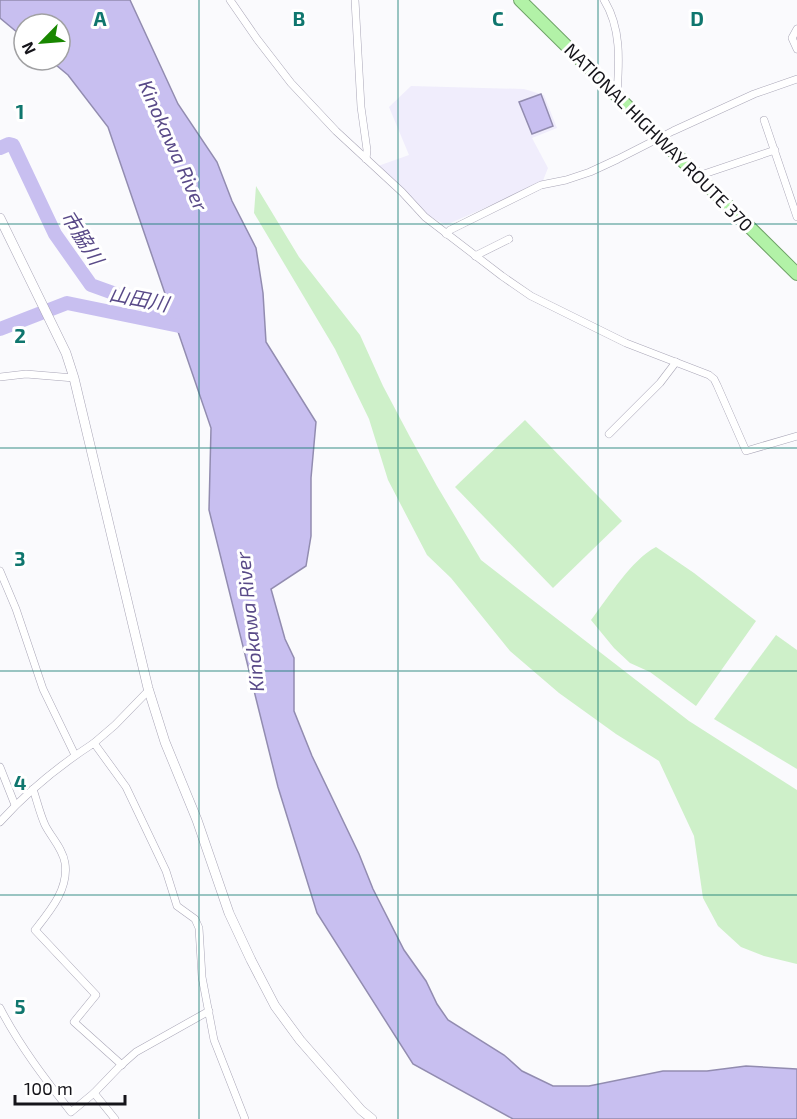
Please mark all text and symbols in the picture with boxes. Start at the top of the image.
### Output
text: A [93,6,107,30]
text: B [293,6,305,30]
text: C [492,6,504,30]
text: D [690,6,704,30]
north arrow [12,12,72,72]
street label: NATIONAL HIGHWAY ROUTE 370 [560,38,758,236]
text: N [17,39,39,58]
water label: Kinokawa River [134,76,214,215]
text: 1 [16,99,24,123]
water label: 市脇川 [57,205,110,270]
water label: 山田川 [107,280,173,316]
text: 2 [14,323,26,347]
text: 3 [14,546,26,570]
water label: Kinokawa River [230,550,268,693]
text: 4 [14,770,27,794]
text: 5 [14,994,26,1018]
scale bar [15,1068,124,1106]
text: 100 m [24,1077,73,1099]

